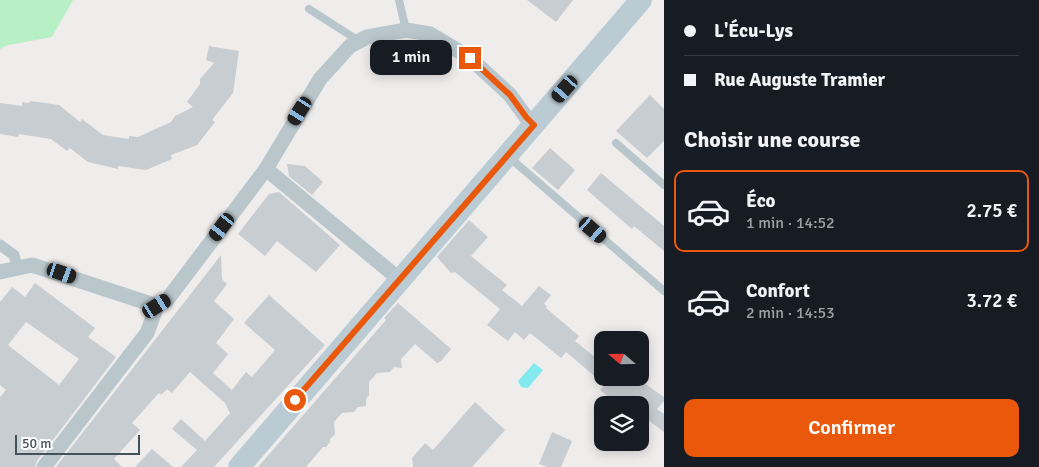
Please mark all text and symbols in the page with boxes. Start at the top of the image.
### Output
text: L'Écu-Lys [714,19,793,43]
callout: 1 min [370,40,452,76]
text: 1 min [392,47,430,67]
route end [459,47,481,69]
text: Rue Auguste Tramier [714,68,885,92]
car [549,73,580,105]
car [285,94,314,128]
text: Choisir une course [684,126,860,153]
icon: car [686,189,731,234]
text: Éco [746,189,776,213]
text: 2.75 € [967,199,1017,223]
car [206,211,237,243]
text: 1 min · 14:52 [746,213,835,233]
car [576,214,609,246]
car [45,261,78,285]
icon: car [686,279,731,324]
text: Confort [746,279,810,303]
text: 3.72 € [967,289,1017,313]
car [140,292,173,320]
text: 2 min · 14:53 [746,303,835,323]
north arrow [594,331,649,386]
map controls [594,331,649,451]
route start [284,389,306,411]
button: layers [594,396,649,451]
button: Confirmer [684,399,1019,457]
scale bar [15,432,140,455]
text: 50 m [22,435,51,452]

